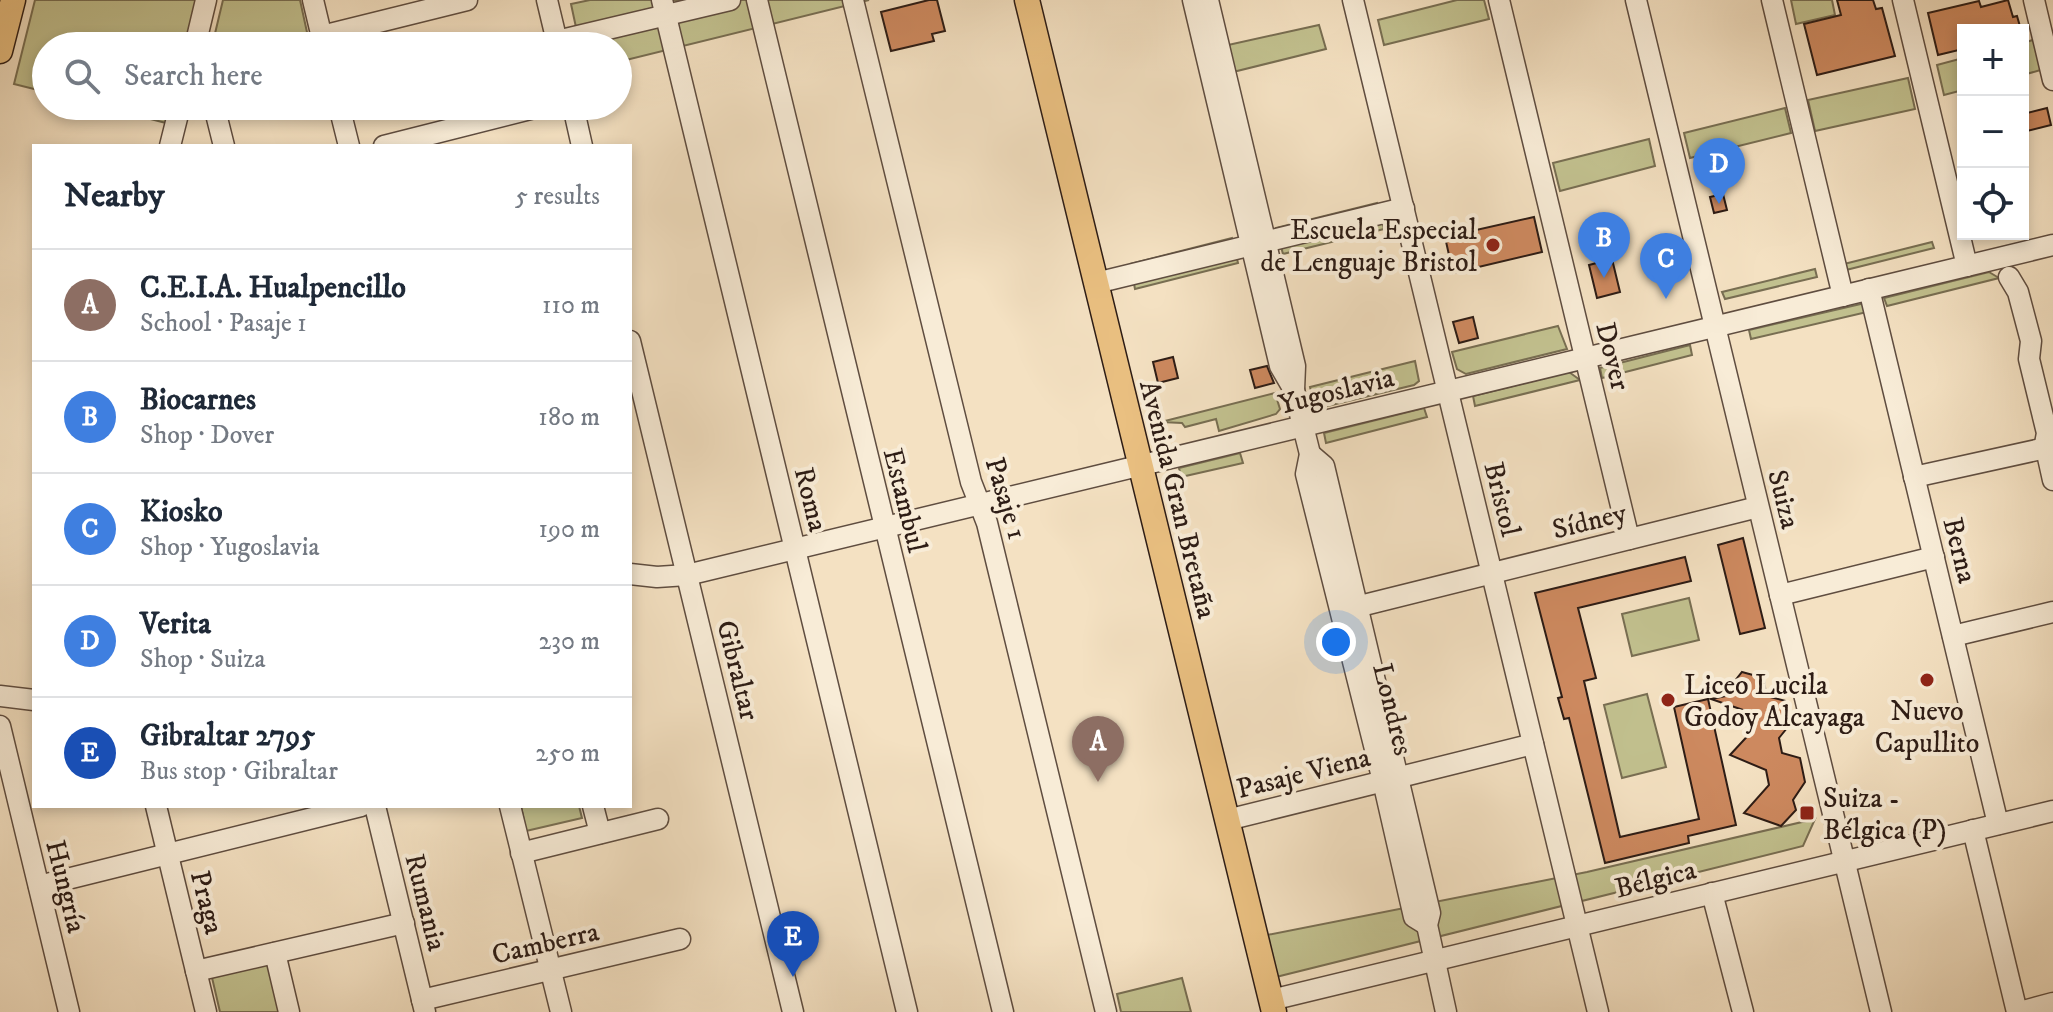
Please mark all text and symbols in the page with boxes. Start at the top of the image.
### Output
map controls [1957,24,2029,240]
button: + [1957,24,2029,96]
search box [32,32,632,120]
icon: search [60,54,104,98]
text: Search here [124,58,263,95]
button: − [1957,96,2029,168]
pin: D [1693,138,1745,204]
button: locate [1957,168,2029,240]
text: Nearby [64,175,165,217]
text: 5 results [515,180,600,213]
pin: B [1578,212,1630,278]
place label: Escuela Especial de Lenguaje Bristol [1260,213,1478,280]
pin: C [1640,233,1692,299]
marker: Escuela Especial de Lenguaje Bristol [1484,236,1502,254]
text: C.E.I.A. Hualpencillo [140,270,406,307]
text: A [82,289,98,322]
text: 110 m [542,289,600,322]
text: School · Pasaje 1 [140,307,307,340]
street label: Dover [1587,319,1638,395]
street label: Yugoslavia [1275,360,1398,423]
street label: Avenida Gran Bretaña [1131,377,1224,622]
text: Biocarnes [140,382,256,419]
text: B [82,401,98,434]
text: 180 m [538,401,600,434]
text: Shop · Dover [140,419,274,452]
street label: Estambul [875,445,934,557]
street label: Pasaje 1 [977,453,1035,544]
street label: Bristol [1475,459,1528,541]
street label: Roma [786,464,835,535]
street label: Suiza [1759,466,1808,533]
text: Kiosko [140,494,223,531]
street label: Sídney [1549,495,1631,548]
text: C [81,513,99,546]
text: 190 m [538,513,600,546]
street label: Berna [1935,514,1985,587]
text: Shop · Yugoslavia [140,531,320,564]
text: Verita [140,606,211,643]
street label: Gibraltar [708,617,767,724]
your location [1316,622,1356,662]
text: D [80,625,100,658]
text: 230 m [538,625,600,658]
text: Shop · Suiza [140,643,266,676]
street label: Londres [1364,660,1421,759]
place label: Liceo Lucila Godoy Alcayaga [1684,668,1865,735]
marker: Nuevo Capullito [1918,671,1936,689]
marker: Liceo Lucila Godoy Alcayaga [1659,691,1677,709]
place label: Nuevo Capullito [1875,694,1979,761]
pin: A [1072,716,1124,782]
text: Gibraltar 2795 [140,718,315,755]
text: E [81,737,99,770]
text: 250 m [535,737,600,770]
street label: Pasaje Viena [1233,740,1374,807]
text: Bus stop · Gibraltar [140,755,338,788]
place label: Suiza - Bélgica (P) [1823,781,1946,848]
marker: Suiza - Bélgica (P) [1798,804,1816,822]
street label: Hungría [37,836,94,936]
street label: Rumania [397,850,455,955]
street label: Bélgica [1611,852,1700,906]
street label: Praga [182,867,231,938]
pin: E [767,911,819,977]
street label: Camberra [488,914,602,973]

